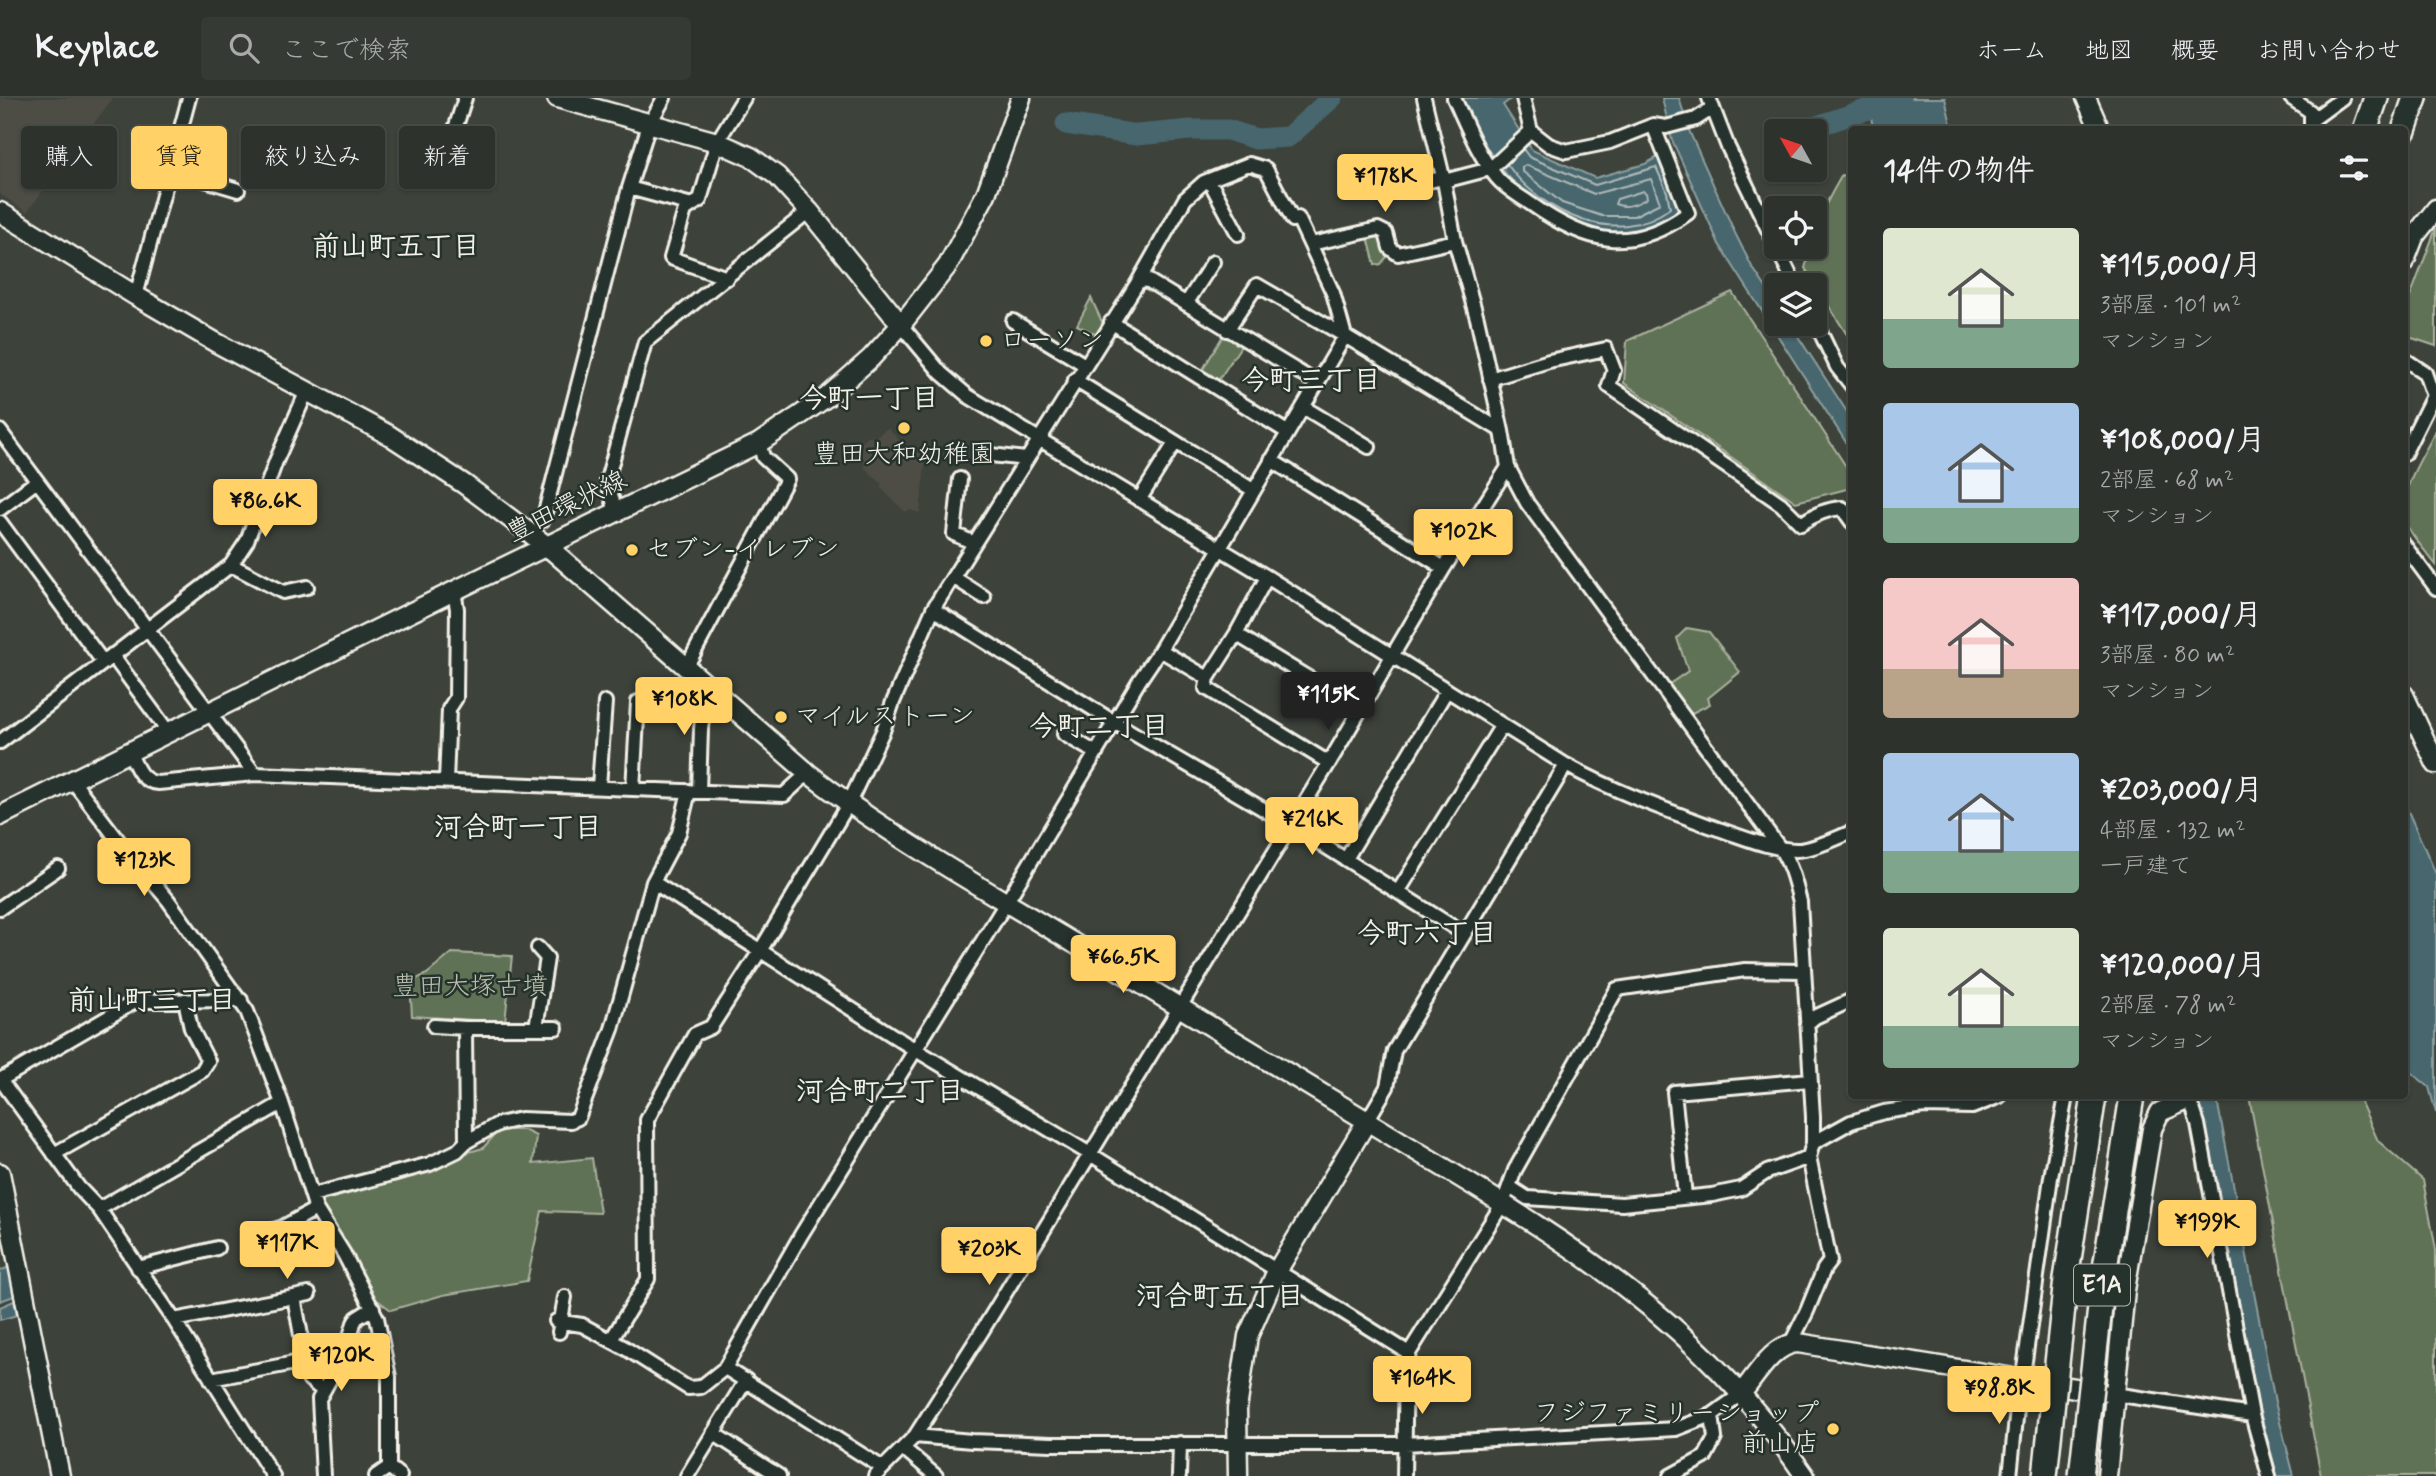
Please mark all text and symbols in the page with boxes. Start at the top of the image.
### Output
search box [201,17,691,80]
text: Keyplace [35,26,159,70]
icon: search [225,29,263,67]
text: ここで検索 [281,34,411,68]
text: ホーム [1976,36,2047,67]
text: 地図 [2085,36,2133,67]
text: 概要 [2171,36,2219,67]
text: お問い合わせ [2257,36,2401,67]
north arrow [1764,119,1827,182]
map controls [1764,119,1827,336]
chip: 購入 [21,126,117,189]
chip: 賃貸 [131,126,227,189]
chip: 絞り込み [241,126,385,189]
chip: 新着 [399,126,495,189]
icon: filters [2335,149,2373,187]
text: 14件の物件 [1883,152,2035,191]
pin: ¥178K [1336,155,1434,214]
text: ¥178K [1353,162,1417,192]
button: locate [1764,196,1827,259]
district label: 前山町五丁目 [312,229,480,266]
text: ¥115,000/月 [2100,246,2262,285]
icon: home [1939,256,2023,340]
button: layers [1764,273,1827,336]
text: 3部屋 · 101 m² [2100,291,2241,321]
place label: ローソン [1000,324,1104,358]
text: マンション [2100,327,2214,357]
marker: ローソン [978,333,994,349]
district label: 今町三丁目 [1241,363,1381,400]
district label: 今町一丁目 [799,381,939,418]
marker: 豊田大和幼稚園 [896,420,912,436]
text: ¥108,000/月 [2100,421,2266,460]
icon: home [1939,431,2023,515]
place label: 豊田大和幼稚園 [813,438,995,472]
street label: 豊田環状線 [501,463,633,551]
text: 2部屋 · 68 m² [2100,466,2234,496]
pin: ¥86.6K [208,480,322,539]
text: ¥86.6K [229,487,301,517]
text: マンション [2100,502,2214,532]
pin: ¥102K [1414,510,1512,569]
text: ¥102K [1430,517,1496,547]
place label: セブン-イレブン [646,533,840,567]
marker: セブン-イレブン [624,542,640,558]
text: ¥117,000/月 [2100,596,2262,635]
icon: home [1939,606,2023,690]
text: 3部屋 · 80 m² [2100,641,2235,671]
pin: ¥115K [1279,672,1377,732]
text: マンション [2100,677,2214,707]
pin: ¥108K [635,678,733,737]
text: ¥115K [1297,680,1359,710]
text: ¥108K [651,685,717,715]
place label: マイルストーン [795,700,975,734]
marker: マイルストーン [773,709,789,725]
district label: 今町二丁目 [1029,709,1169,746]
text: ¥203,000/月 [2100,771,2263,810]
icon: home [1939,781,2023,865]
pin: ¥216K [1263,798,1361,857]
text: ¥216K [1281,805,1343,835]
district label: 河合町一丁目 [434,810,602,847]
text: 4部屋 · 132 m² [2100,816,2246,846]
pin: ¥123K [95,838,193,898]
text: ¥123K [113,846,175,876]
text: 一戸建て [2100,852,2192,882]
district label: 今町六丁目 [1357,916,1497,953]
pin: ¥66.5K [1066,936,1180,995]
text: ¥66.5K [1087,943,1159,973]
text: ¥120,000/月 [2100,946,2266,985]
icon: home [1939,956,2023,1040]
park label: 豊田大塚古墳 [392,970,548,1004]
district label: 前山町三丁目 [68,983,236,1020]
text: 2部屋 · 78 m² [2100,991,2236,1021]
text: マンション [2100,1027,2214,1057]
district label: 河合町二丁目 [796,1074,964,1111]
pin: ¥199K [2158,1200,2256,1260]
text: ¥199K [2174,1208,2240,1238]
pin: ¥117K [238,1222,336,1281]
pin: ¥203K [940,1228,1038,1287]
text: ¥117K [256,1229,318,1259]
text: ¥203K [957,1235,1021,1265]
road number: E1A [2074,1265,2130,1306]
district label: 河合町五丁目 [1136,1279,1304,1316]
pin: ¥120K [292,1334,390,1393]
text: ¥120K [308,1341,374,1371]
pin: ¥164K [1373,1356,1471,1416]
text: ¥164K [1389,1364,1455,1394]
pin: ¥98.8K [1942,1366,2056,1426]
text: ¥98.8K [1963,1374,2035,1404]
place label: フジファミリーショップ 前山店 [1534,1397,1819,1461]
marker: フジファミリーショップ 前山店 [1825,1421,1841,1437]

